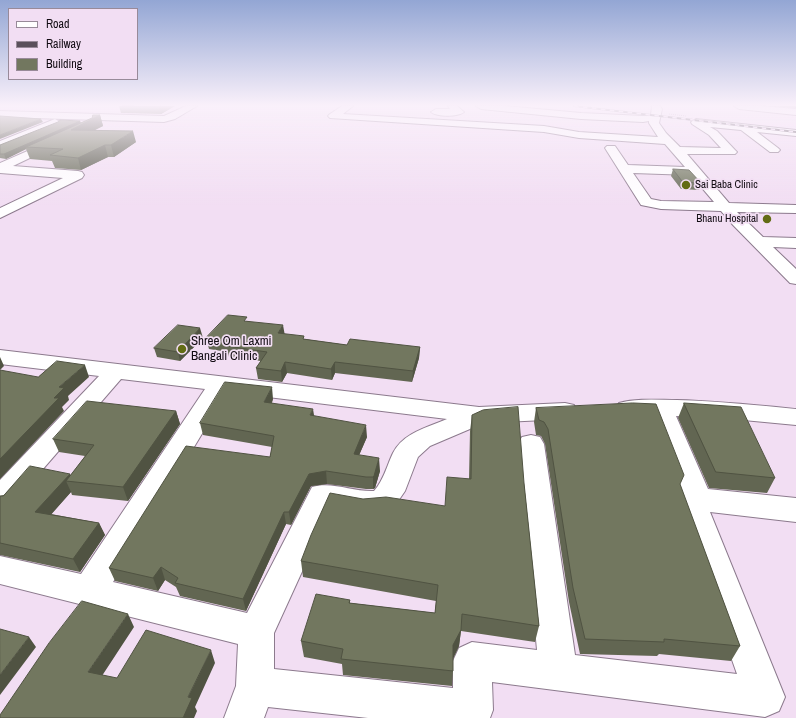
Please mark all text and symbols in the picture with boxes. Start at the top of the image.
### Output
legend [8,8,138,80]
text: Road [46,16,70,32]
text: Railway [46,36,81,52]
text: Building [46,56,82,72]
place label: Sai Baba Clinic [695,178,758,192]
marker: Sai Baba Clinic [680,179,692,191]
place label: Bhanu Hospital [696,212,758,226]
marker: Bhanu Hospital [761,213,773,225]
place label: Shree Om Laxmi Bangali Clinic [191,334,272,365]
marker: Shree Om Laxmi Bangali Clinic [176,343,188,355]

